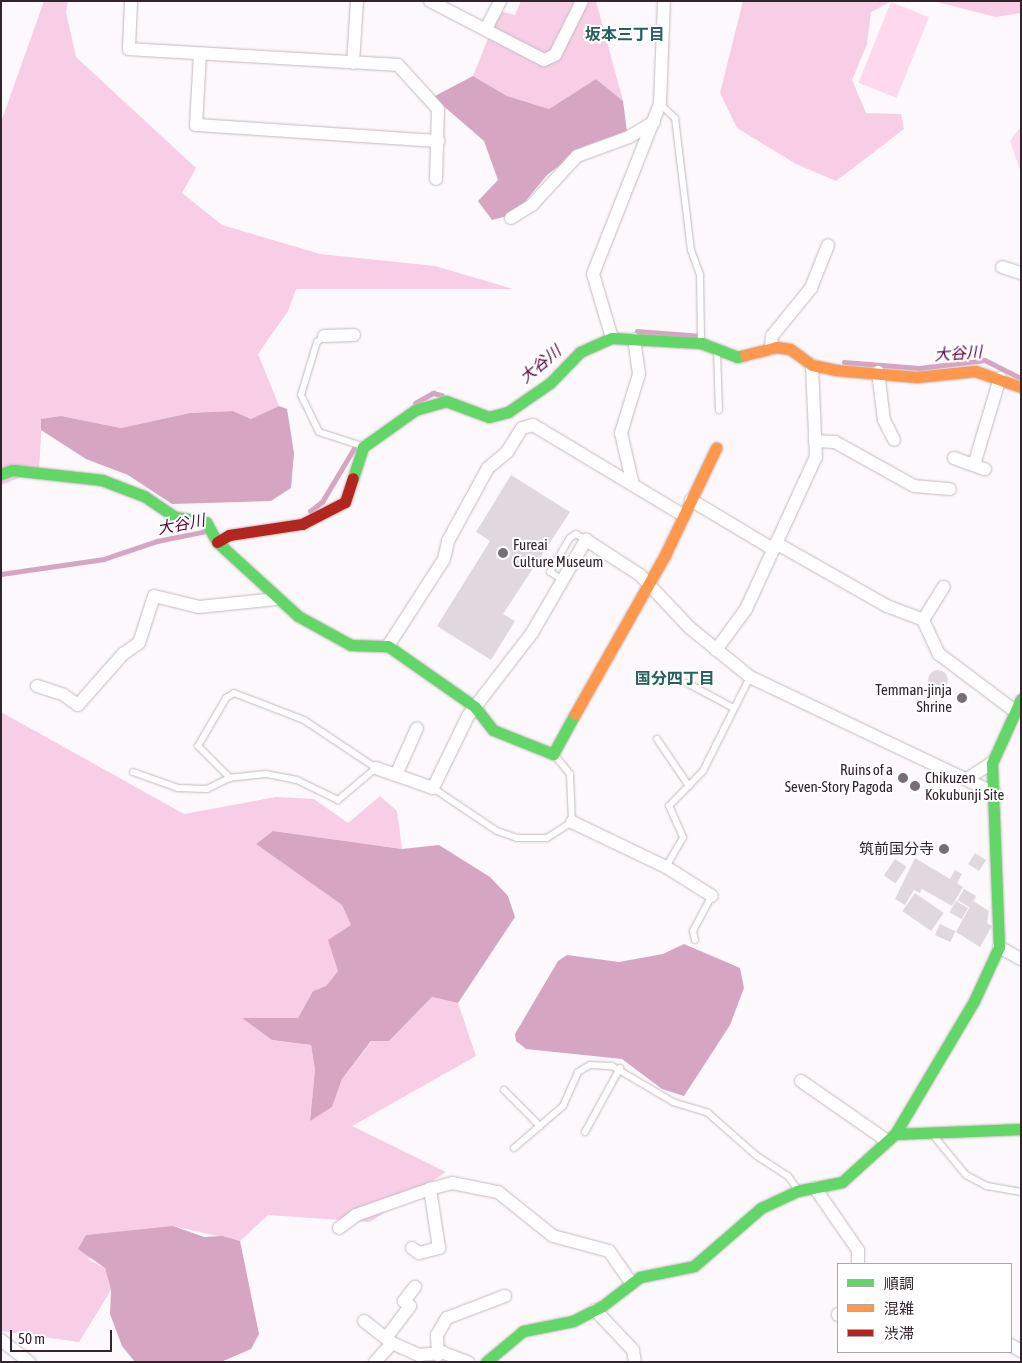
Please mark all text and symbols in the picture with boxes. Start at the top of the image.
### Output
district label: 坂本三丁目 [585,24,665,44]
water label: 大谷川 [515,341,565,387]
water label: 大谷川 [933,342,983,364]
water label: 大谷川 [156,510,206,538]
place label: Fureai Culture Museum [513,535,603,570]
marker: Fureai Culture Museum [497,547,509,559]
district label: 国分四丁目 [635,668,715,688]
place label: Temman-jinja Shrine [875,680,952,715]
marker: Temman-jinja Shrine [956,692,968,704]
place label: Ruins of a Seven-Story Pagoda [785,760,893,795]
place label: Chikuzen Kokubunji Site [925,768,1004,803]
marker: Ruins of a Seven-Story Pagoda [897,772,909,784]
marker: Chikuzen Kokubunji Site [909,780,921,792]
place label: 筑前国分寺 [859,840,934,858]
marker: 筑前国分寺 [938,843,950,855]
legend [837,1263,1012,1353]
text: 順調 [884,1275,914,1292]
text: 混雑 [884,1300,914,1317]
scale bar [12,1320,115,1352]
text: 渋滞 [884,1325,914,1342]
text: 50 m [18,1330,45,1347]

